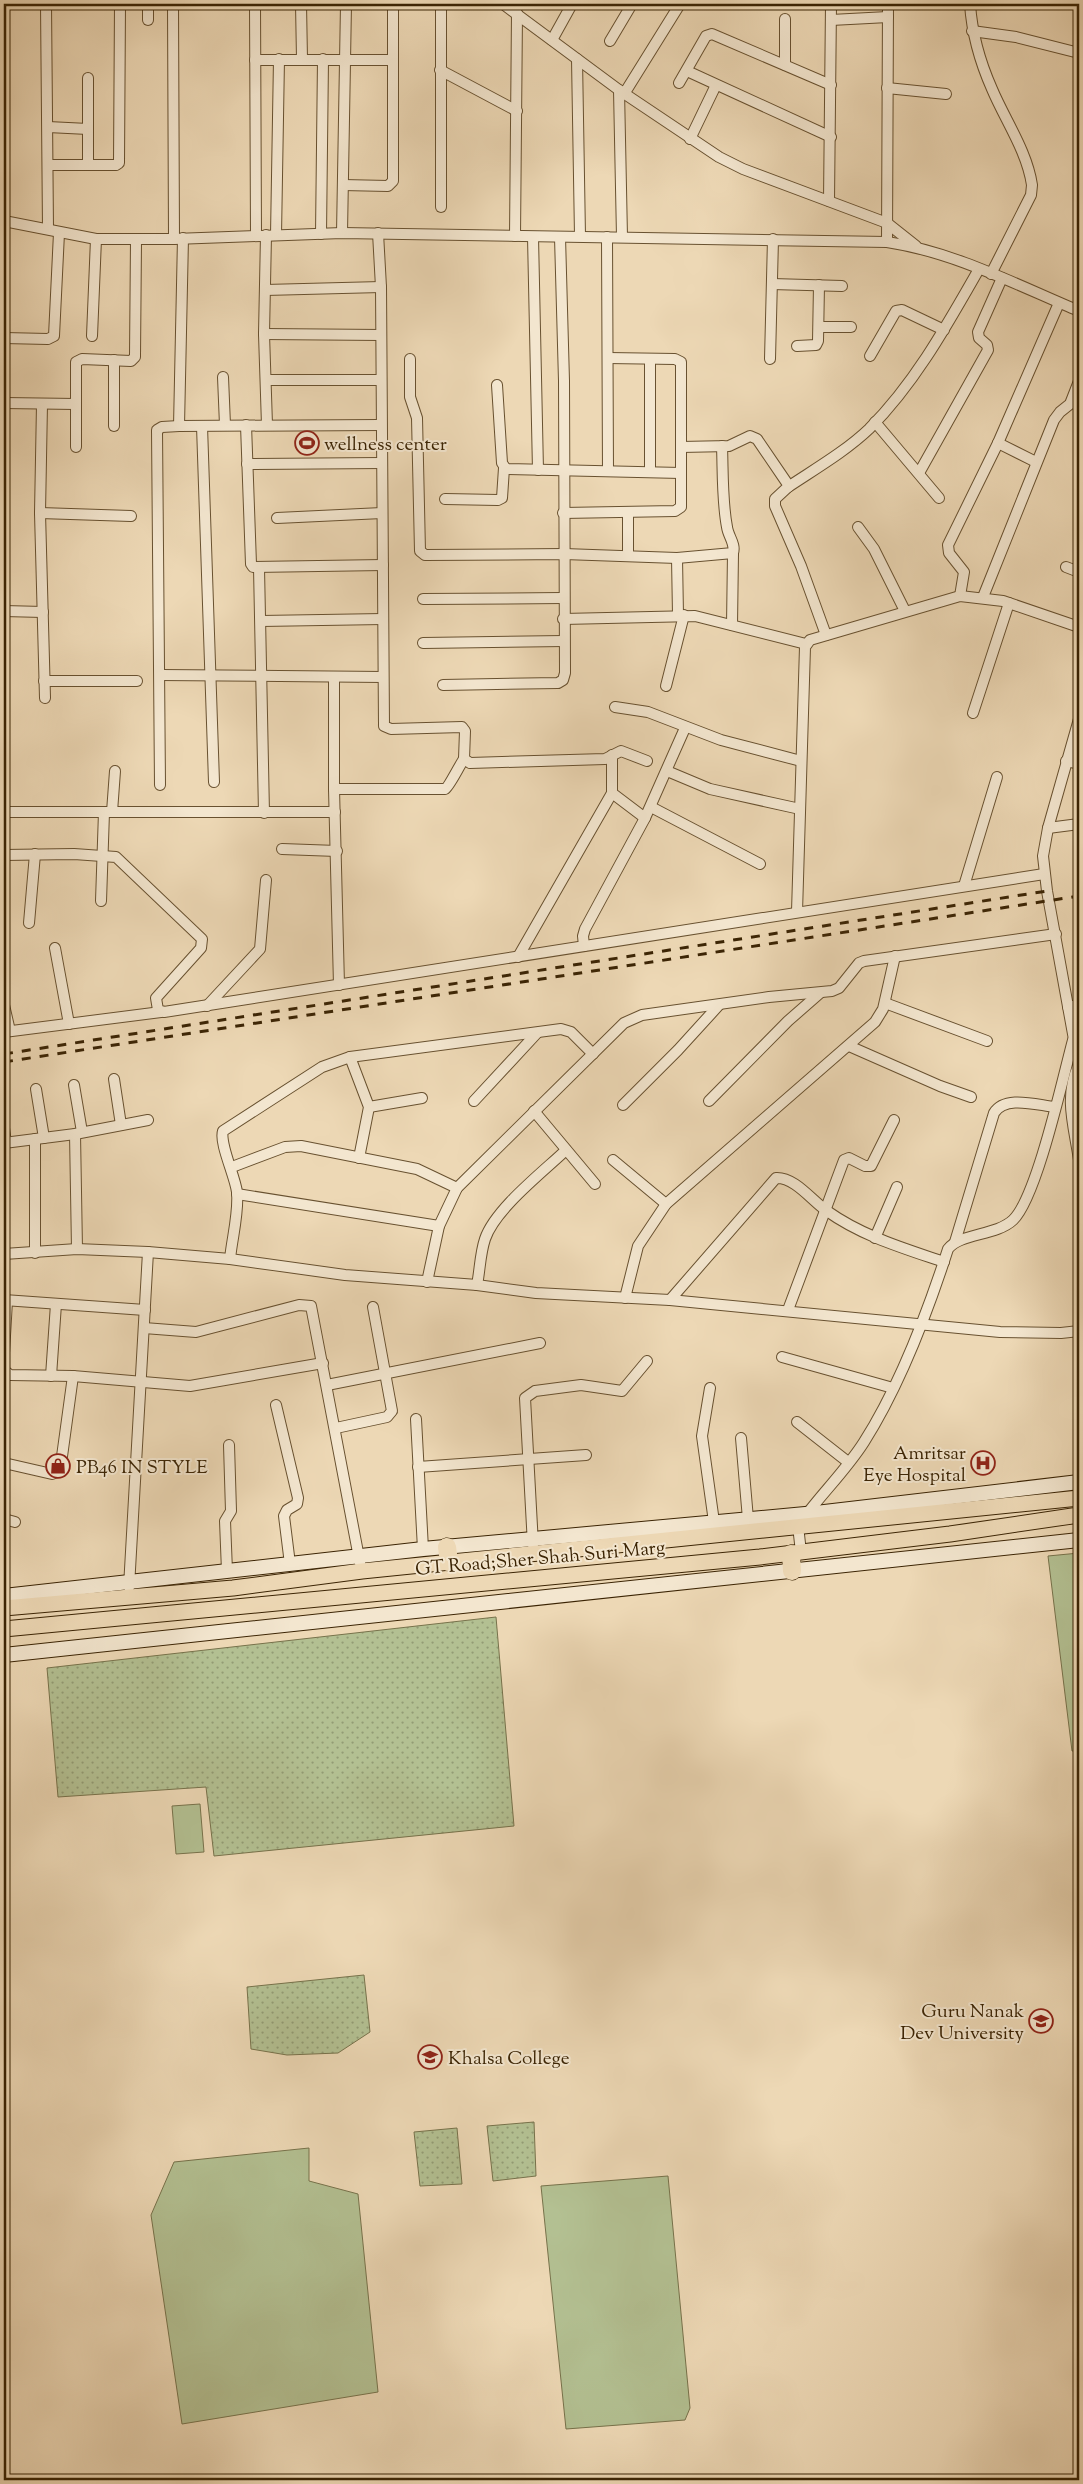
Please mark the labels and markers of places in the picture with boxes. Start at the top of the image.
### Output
sports icon: wellness center [294,430,320,456]
place label: wellness center [324,432,447,459]
place label: Amritsar Eye Hospital [863,1441,966,1490]
hospital icon: Amritsar Eye Hospital [970,1450,996,1476]
shop icon: PB46 IN STYLE [45,1453,71,1479]
place label: PB46 IN STYLE [76,1455,208,1482]
place label: Guru Nanak Dev University [900,1999,1025,2048]
school or university icon: Guru Nanak Dev University [1028,2008,1054,2034]
school or university icon: Khalsa College [417,2044,443,2070]
place label: Khalsa College [448,2046,570,2073]

